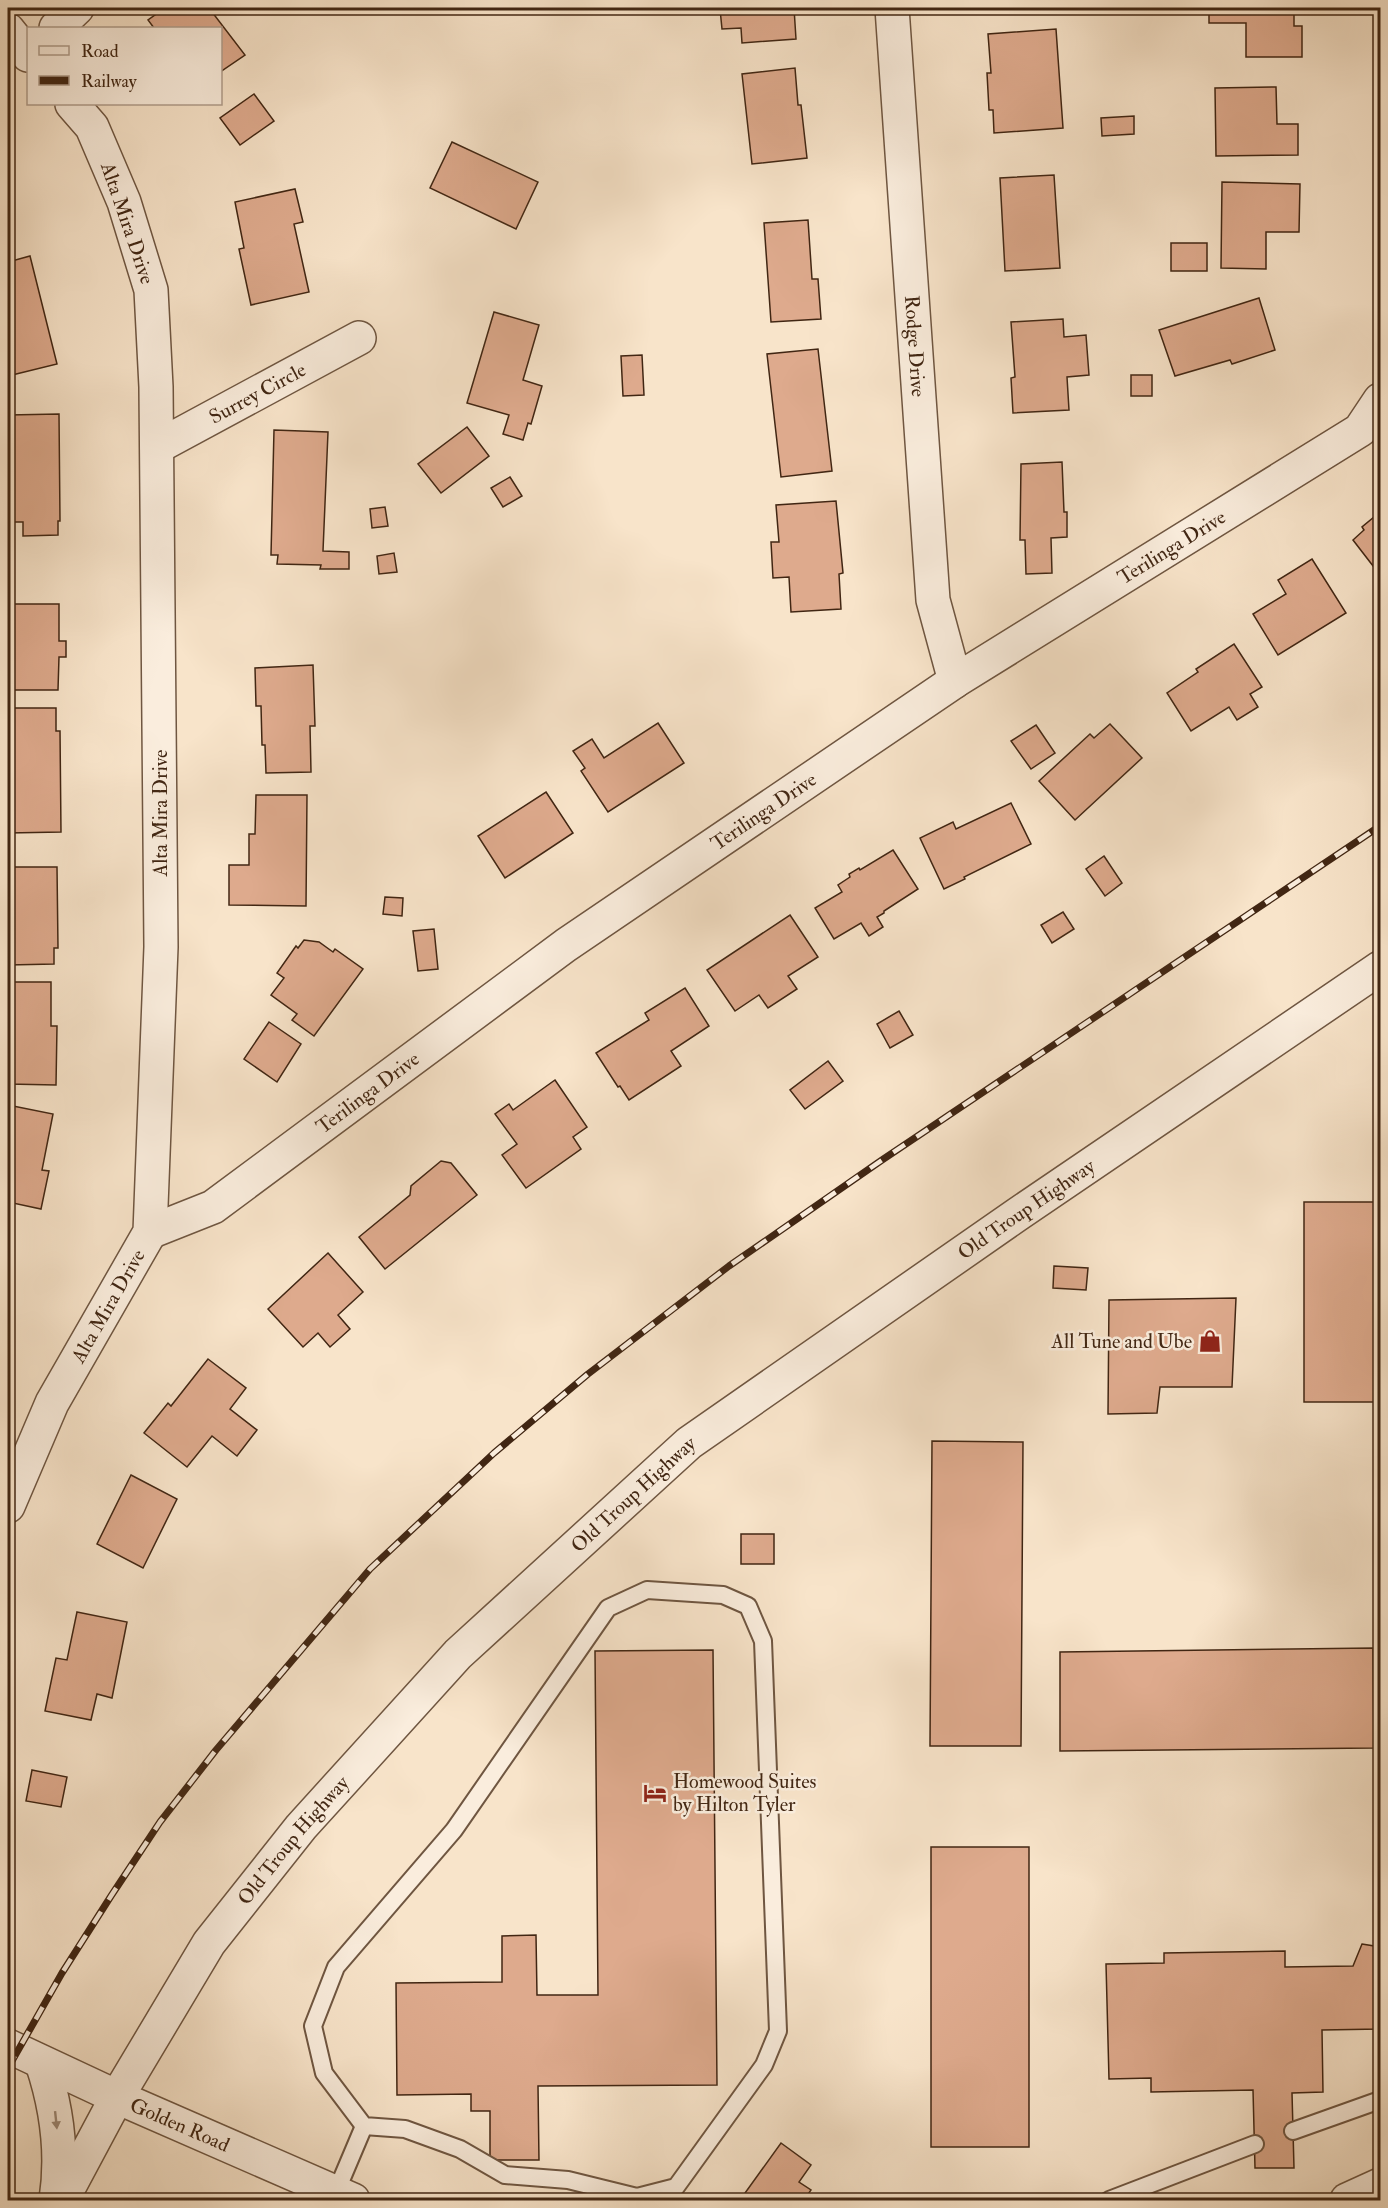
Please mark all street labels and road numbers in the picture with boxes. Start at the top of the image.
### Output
street label: Alta Mira Drive [95,158,160,287]
street label: Rodge Drive [899,295,931,398]
street label: Surrey Circle [205,357,310,430]
street label: Terilinga Drive [1113,505,1230,590]
street label: Alta Mira Drive [148,750,173,877]
street label: Terilinga Drive [706,767,821,856]
street label: Terilinga Drive [311,1046,424,1139]
street label: Old Troup Highway [953,1153,1101,1265]
street label: Alta Mira Drive [65,1245,151,1368]
street label: Old Troup Highway [566,1430,701,1558]
street label: Old Troup Highway [232,1770,355,1910]
street label: Golden Road [126,2092,233,2158]

